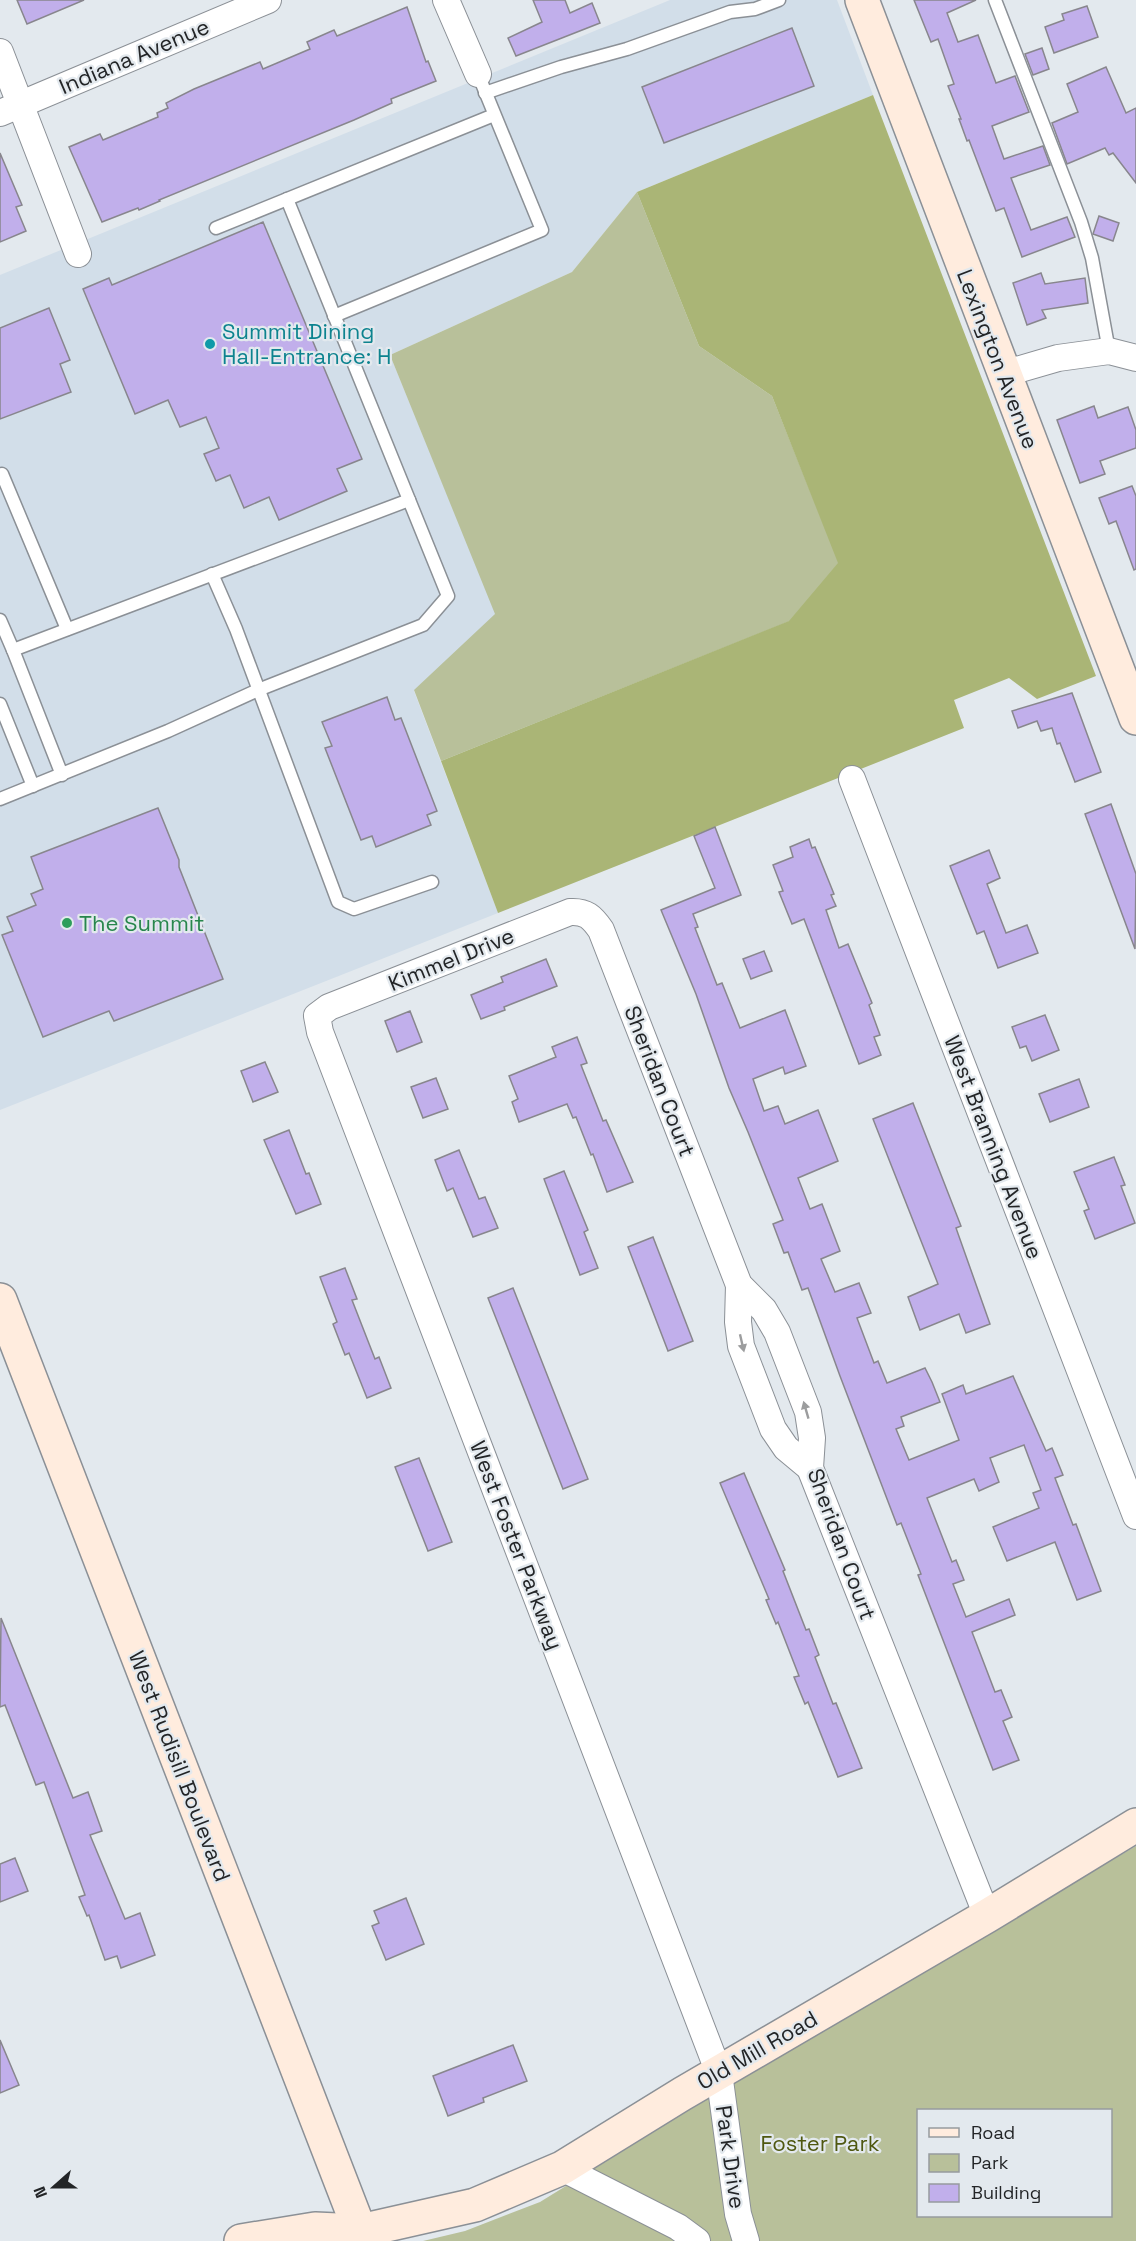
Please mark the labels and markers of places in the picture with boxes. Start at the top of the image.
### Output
place label: Summit Dining Hall-Entrance: H [222,317,391,370]
marker: Summit Dining Hall-Entrance: H [203,337,217,351]
place label: The Summit [79,909,204,937]
marker: The Summit [60,916,74,930]

